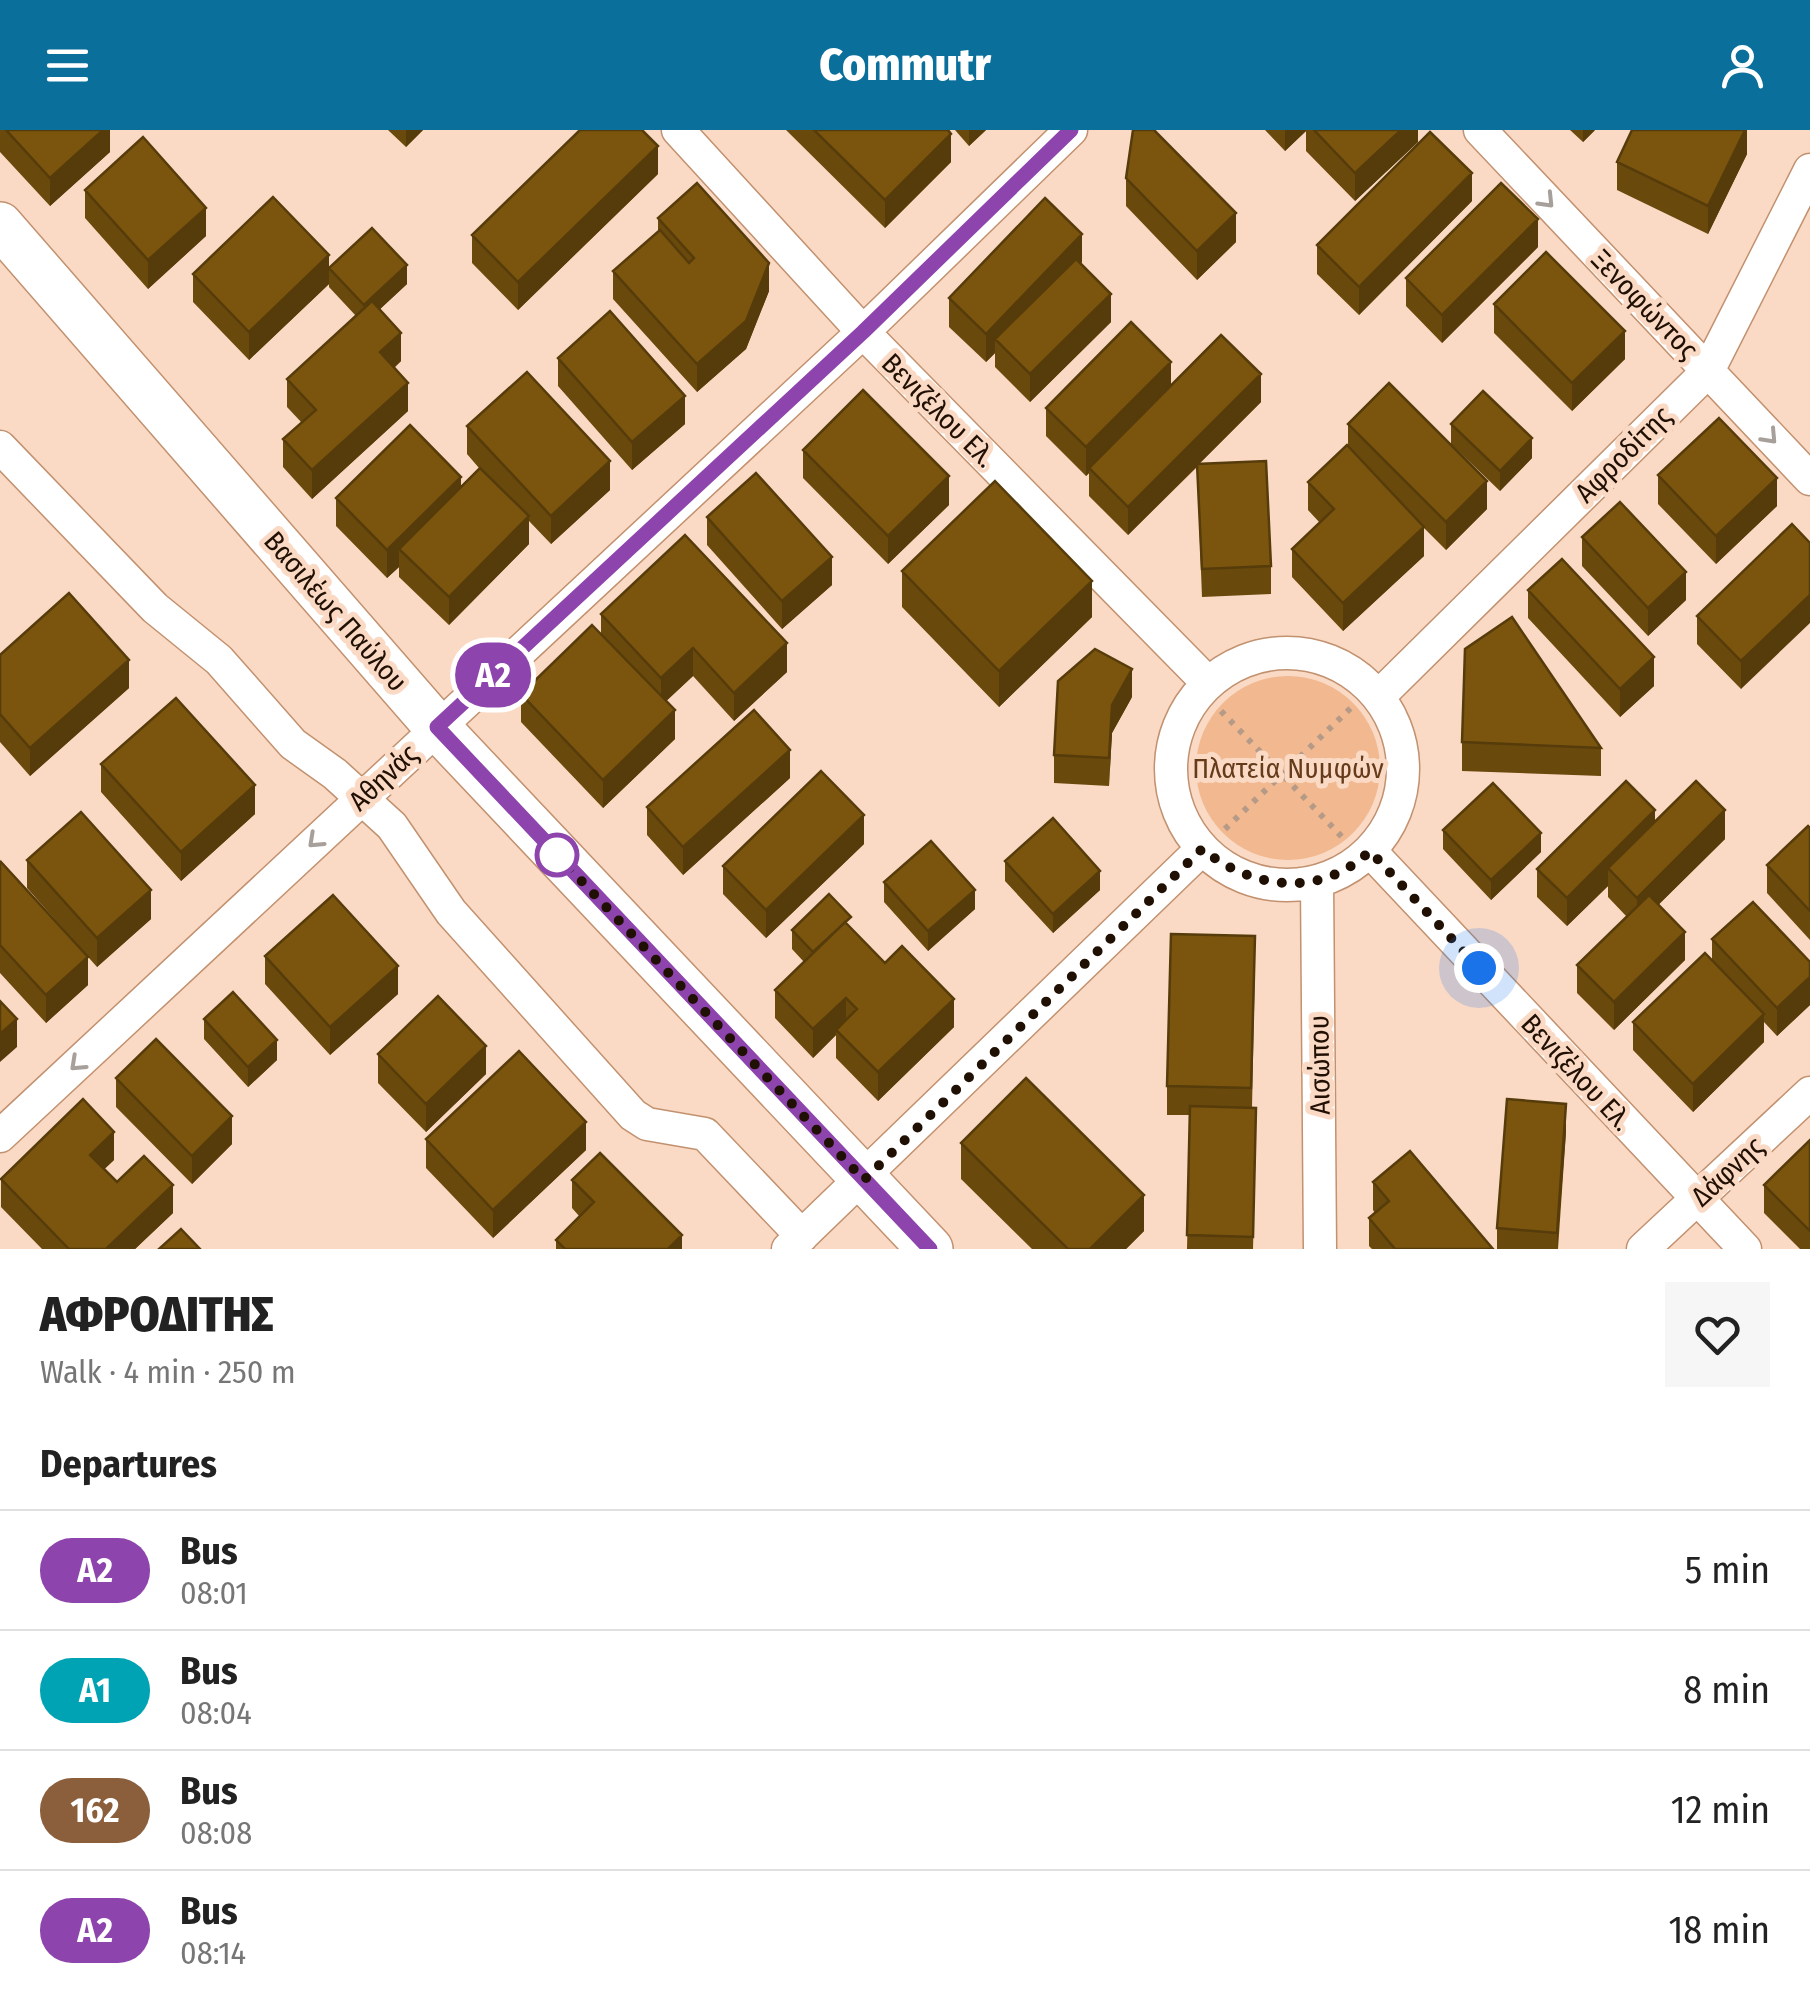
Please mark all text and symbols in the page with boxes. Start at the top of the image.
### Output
icon: menu [40,38,95,93]
text: Commutr [819,38,991,92]
icon: person [1715,38,1770,93]
one-way arrow [1535,189,1553,207]
street label: Ξενοφώντος [1584,243,1705,366]
street label: Βενιζέλου Ελ. [875,347,1002,474]
street label: Αφροδίτης [1568,399,1678,509]
one-way arrow [1758,425,1776,443]
street label: Βασιλέως Παύλου [257,525,414,698]
line badge: Α2 [448,642,538,708]
text: Α2 [475,654,511,696]
street label: Αθηνάς [342,737,425,818]
park label: Πλατεία Νυμφών [1192,752,1384,785]
one-way arrow [308,829,326,847]
unlabelled marker [536,834,578,876]
your location [1454,943,1504,993]
street label: Βενιζέλου Ελ. [1514,1007,1639,1137]
street label: Αισώπου [1302,1015,1337,1115]
one-way arrow [71,1052,89,1070]
street label: Δάφνης [1684,1129,1771,1213]
button: heart [1665,1282,1770,1387]
text: ΑΦΡΟΔΙΤΗΣ [40,1286,273,1344]
text: Walk · 4 min · 250 m [40,1353,296,1391]
text: Departures [40,1441,217,1487]
text: Bus [180,1528,238,1574]
text: 5 min [1685,1547,1770,1593]
text: Α2 [77,1549,113,1591]
text: 08:01 [180,1574,248,1612]
text: Bus [180,1648,238,1694]
text: 8 min [1683,1667,1770,1713]
text: Α1 [79,1669,111,1711]
text: 08:04 [180,1694,252,1732]
text: Bus [180,1768,238,1814]
text: 12 min [1671,1787,1770,1833]
text: 162 [70,1789,120,1831]
text: 08:08 [180,1814,252,1852]
text: Bus [180,1888,238,1934]
text: 18 min [1668,1907,1770,1953]
text: Α2 [77,1909,113,1951]
text: 08:14 [180,1934,246,1972]

